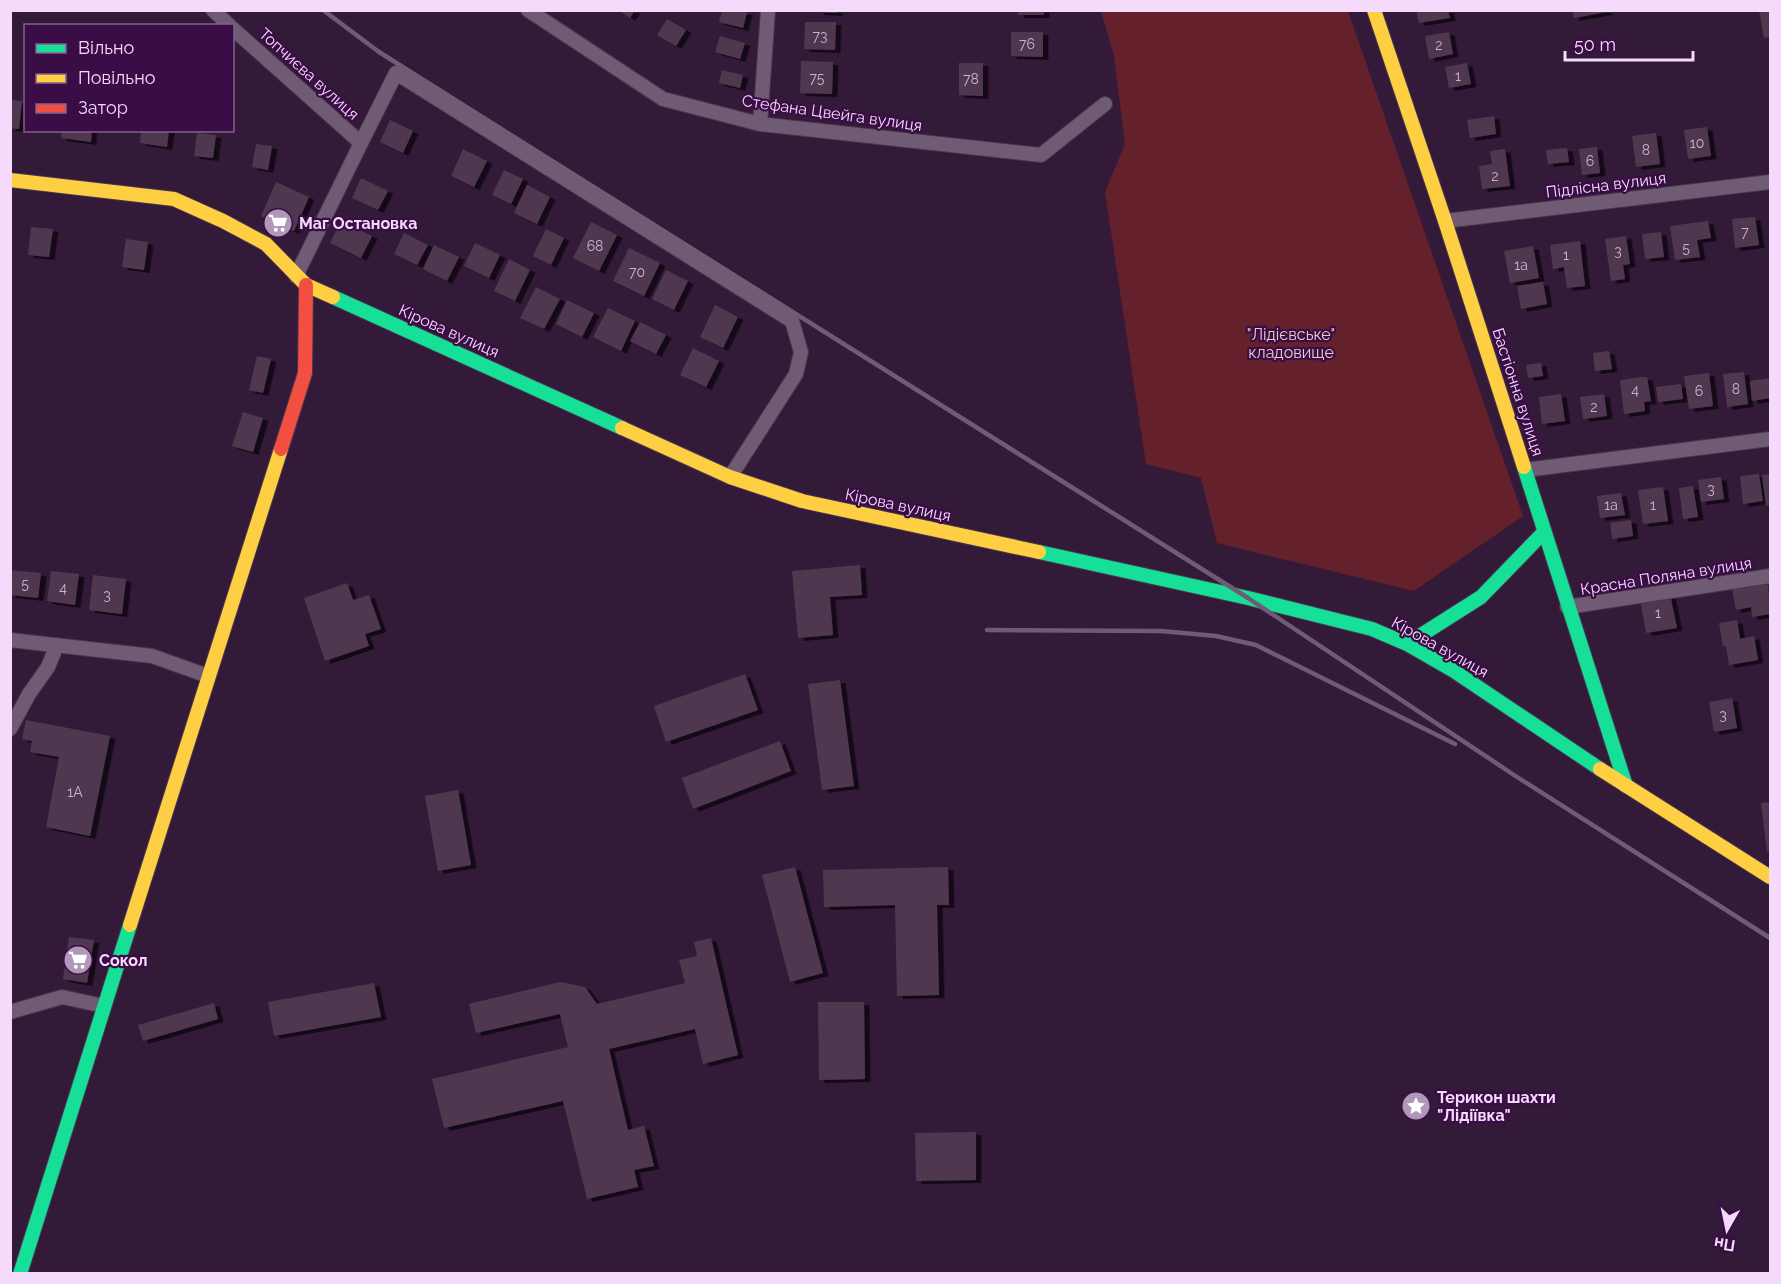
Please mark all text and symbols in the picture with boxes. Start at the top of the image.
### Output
legend [24,24,234,132]
street label: Топчиєва вулиця [255,24,363,124]
scale bar [1565,24,1692,62]
house number: 73 [813,28,827,44]
text: 50 m [1574,34,1616,55]
house number: 76 [1019,36,1035,52]
text: Вільно [78,37,134,58]
house number: 2 [1435,37,1443,53]
text: Повільно [78,67,156,88]
house number: 1 [1455,68,1461,84]
house number: 75 [810,70,825,86]
house number: 78 [963,71,979,87]
street label: Стефана Цвейга вулиця [741,91,923,135]
text: Затор [78,97,128,118]
house number: 10 [1690,135,1704,151]
house number: 8 [1642,142,1650,158]
house number: 6 [1586,153,1594,169]
house number: 2 [1491,168,1499,184]
street label: Підлісна вулиця [1545,168,1667,202]
supermarket icon: Маг Остановка [262,207,294,239]
place label: Маг Остановка [299,214,417,233]
house number: 7 [1741,224,1749,240]
house number: 68 [587,238,603,254]
house number: 5 [1682,240,1690,256]
house number: 3 [1614,243,1622,259]
house number: 1 [1563,247,1569,263]
house number: 1а [1514,257,1528,273]
house number: 70 [629,264,645,280]
street label: Кірова вулиця [396,300,502,362]
park label: "Лідієвське" кладовище [1247,325,1335,362]
street label: Бастіонна вулиця [1488,326,1548,458]
house number: 8 [1732,381,1740,397]
house number: 4 [1631,382,1639,398]
house number: 6 [1695,383,1703,399]
house number: 2 [1590,399,1598,415]
house number: 3 [1707,481,1715,497]
street label: Кірова вулиця [843,485,953,525]
house number: 1а [1604,497,1618,513]
house number: 1 [1650,497,1656,513]
street label: Красна Поляна вулиця [1579,553,1753,599]
house number: 5 [21,576,29,592]
house number: 4 [59,580,67,596]
house number: 3 [103,587,111,603]
house number: 1 [1655,605,1661,621]
street label: Кірова вулиця [1388,613,1492,681]
house number: 3 [1719,707,1727,723]
house number: 1А [67,784,83,800]
supermarket icon: Сокол [62,944,94,976]
place label: Сокол [99,951,148,970]
place label: Терикон шахти "Лідіївка" [1437,1088,1556,1125]
place icon: Терикон шахти "Лідіївка" [1400,1090,1432,1122]
north arrow [1697,1200,1757,1260]
text: Пн [1713,1233,1737,1255]

